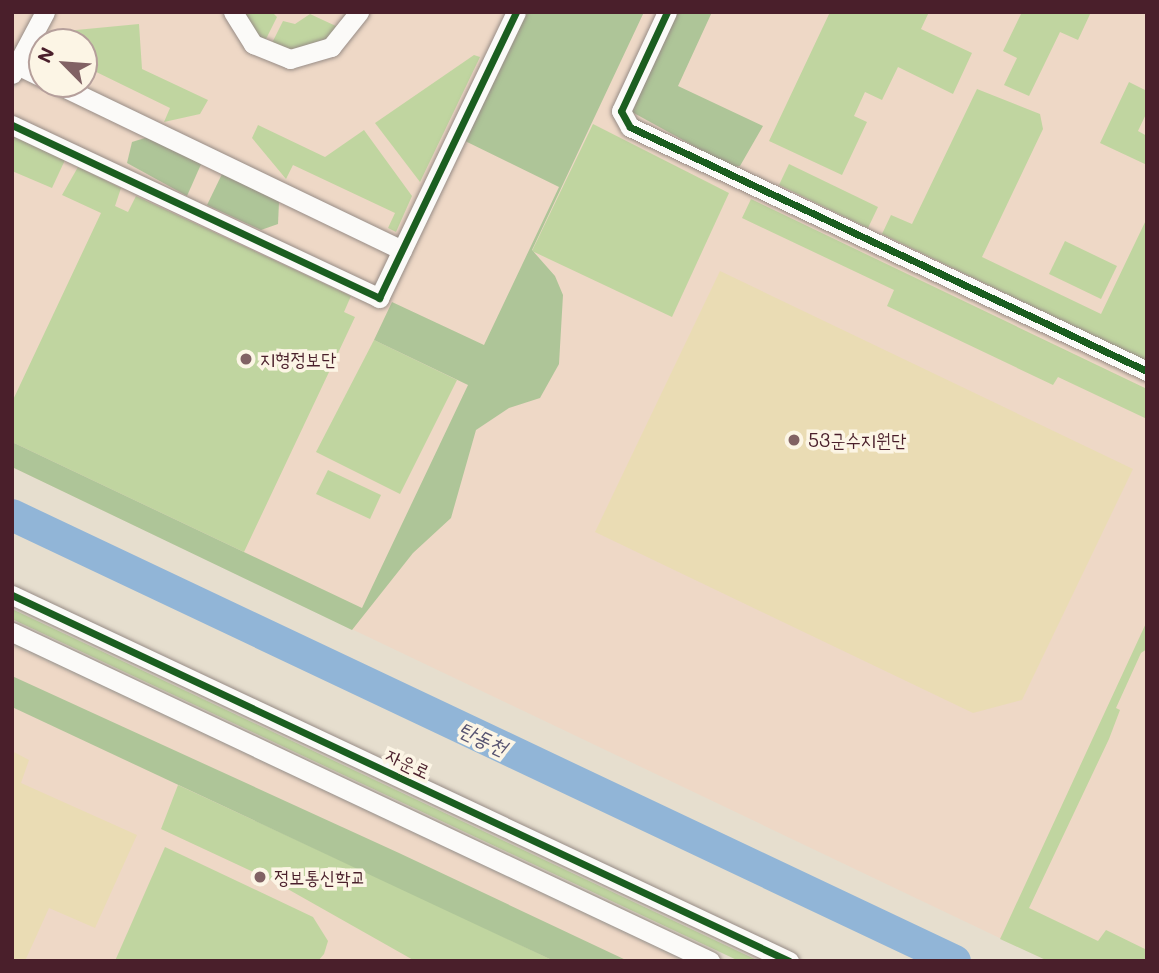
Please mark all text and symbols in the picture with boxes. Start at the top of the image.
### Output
north arrow [28,28,98,98]
text: N [31,43,60,67]
place label: 지형정보단 [260,348,336,370]
marker: 지형정보단 [238,351,254,367]
place label: 53군수지원단 [808,429,907,451]
marker: 53군수지원단 [786,432,802,448]
water label: 탄동천 [455,716,511,760]
street label: 자운로 [382,743,434,783]
place label: 정보통신학교 [274,866,366,888]
marker: 정보통신학교 [252,869,268,885]

